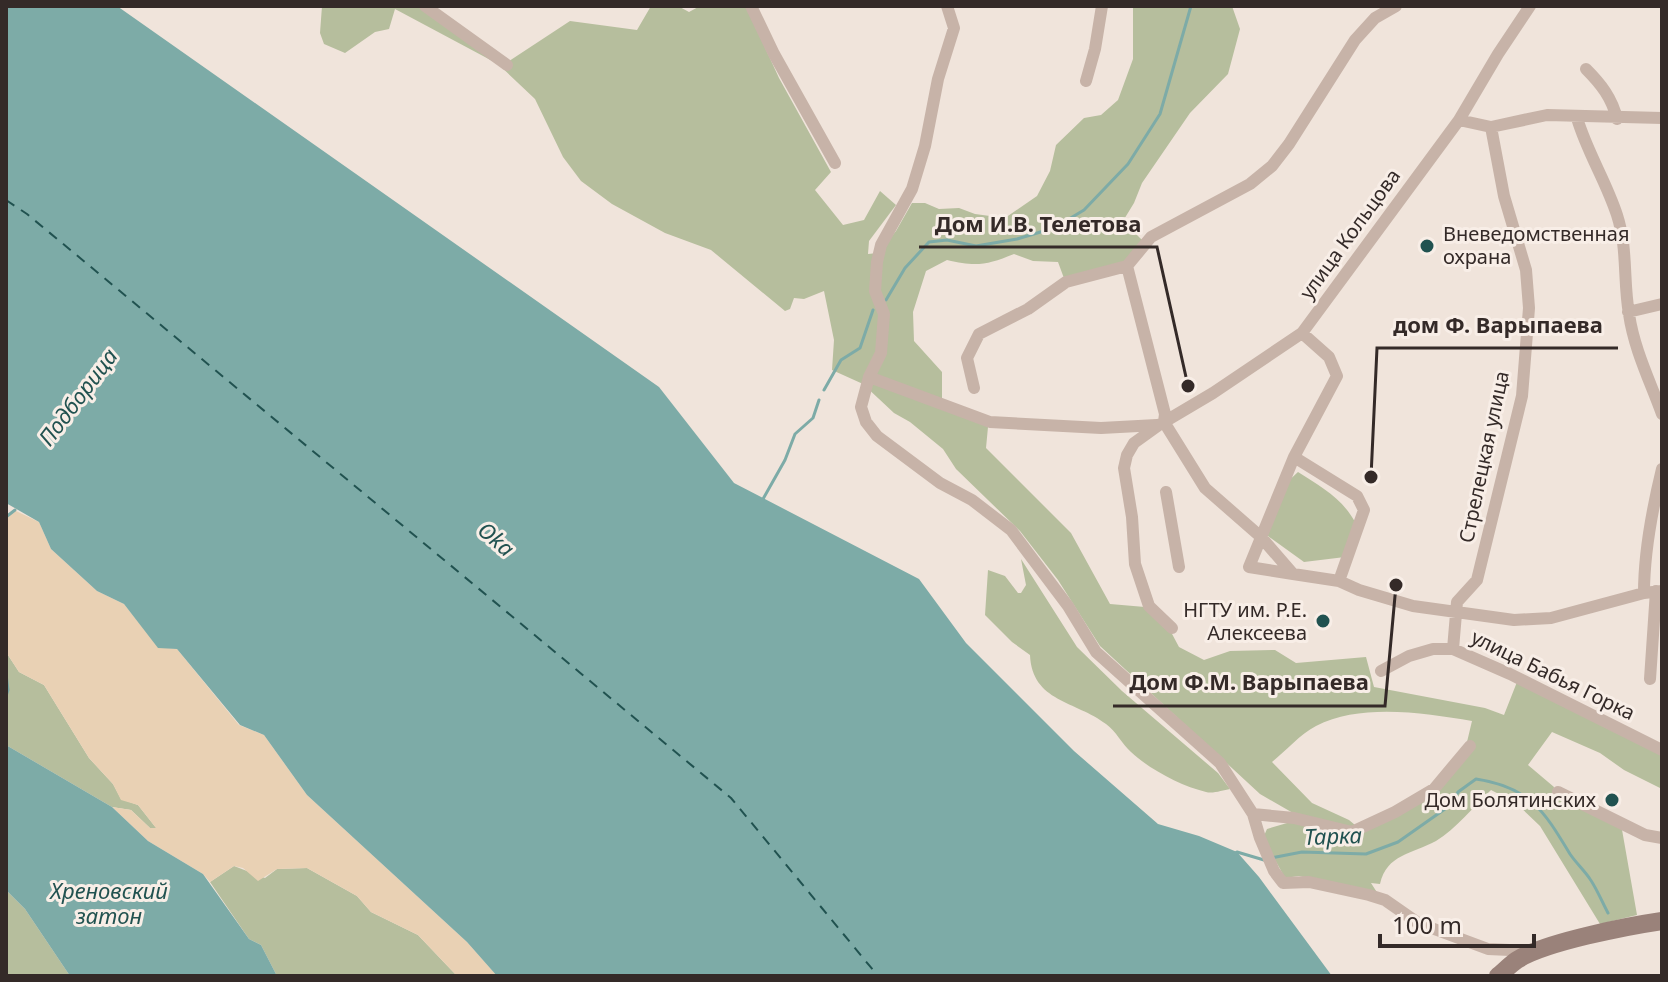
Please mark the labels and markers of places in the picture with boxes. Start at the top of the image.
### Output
callout: Дом И.В. Телетова [919,201,1157,247]
place label: Вневедомственная охрана [1443,220,1629,270]
marker: Вневедомственная охрана [1418,237,1436,255]
callout: дом Ф. Варыпаева [1377,302,1618,348]
place label: НГТУ им. Р.Е. Алексеева [1183,596,1307,646]
marker: НГТУ им. Р.Е. Алексеева [1314,612,1332,630]
callout: Дом Ф.М. Варыпаева [1113,660,1385,706]
place label: Дом Болятинских [1424,786,1597,813]
marker: Дом Болятинских [1603,791,1621,809]

